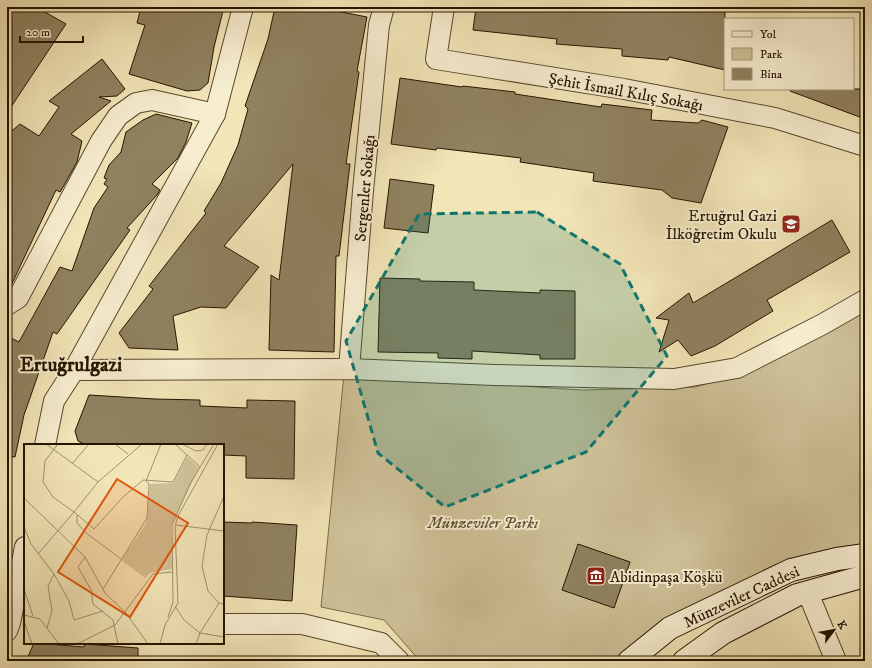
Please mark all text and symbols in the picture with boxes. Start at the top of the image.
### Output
scale bar [20,18,83,44]
legend [724,18,854,90]
text: 20 m [26,25,50,40]
text: Yol [760,27,777,42]
text: Park [760,47,782,62]
text: Bina [760,67,783,82]
street label: Şehit İsmail Kılıç Sokağı [547,69,705,115]
street label: Sergenler Sokağı [350,134,380,242]
place label: Ertuğrul Gazi İlköğretim Okulu [666,206,777,244]
school or university icon: Ertuğrul Gazi İlköğretim Okulu [780,213,802,235]
district label: Ertuğrulgazi [20,353,122,378]
inset map [24,444,224,644]
park label: Münzeviler Parkı [427,513,538,533]
street label: Münzeviler Caddesi [680,561,803,632]
museum icon: Abidinpaşa Köşkü [585,565,607,587]
place label: Abidinpaşa Köşkü [610,567,723,587]
north arrow [814,610,854,650]
text: K [834,618,850,632]

